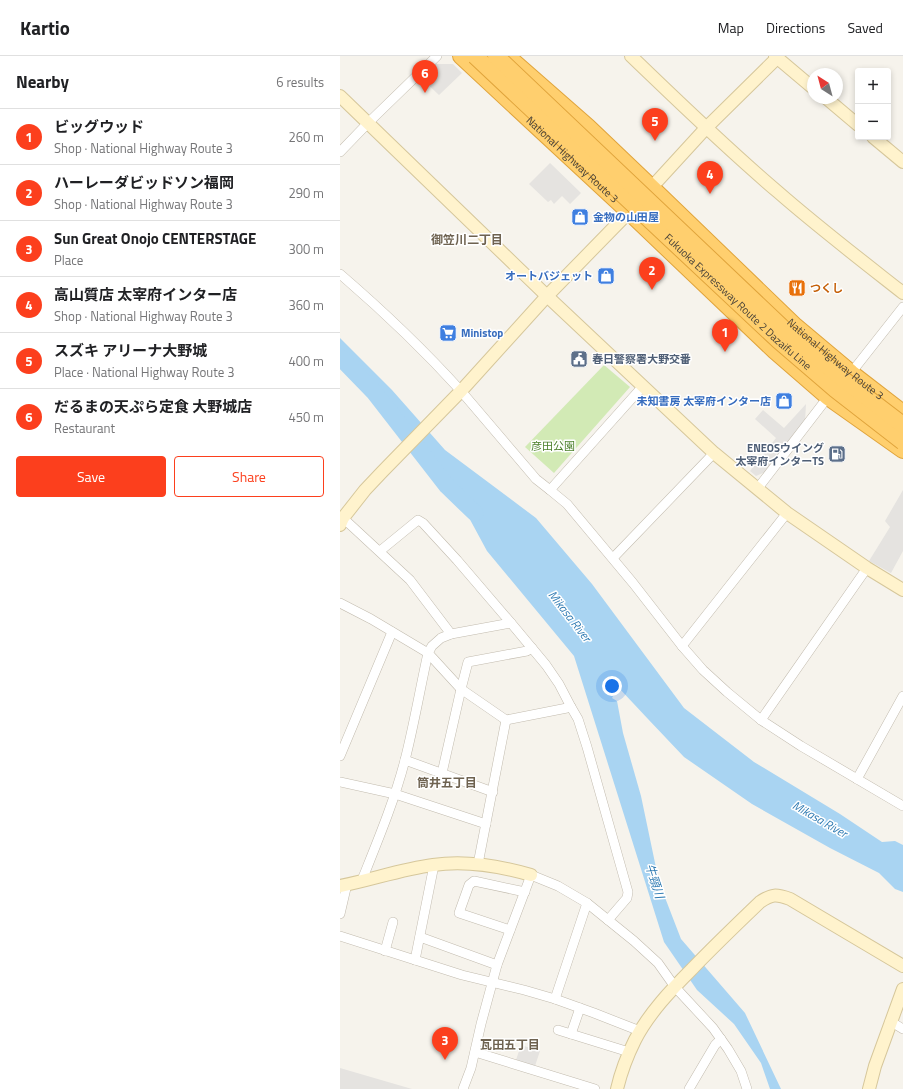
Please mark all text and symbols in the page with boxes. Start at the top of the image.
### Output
text: Kartio [20,13,70,42]
text: Map [718,17,744,38]
text: Directions [766,17,825,38]
text: Saved [847,17,883,38]
pin: 6 [412,60,438,93]
north arrow [807,68,843,104]
map controls [855,68,891,140]
button: + [855,68,891,104]
text: Nearby [16,69,69,95]
text: 6 results [276,72,324,92]
button: − [855,104,891,140]
pin: 5 [642,108,668,141]
street label: National Highway Route 3 [523,112,622,206]
text: ビッグウッド [54,115,144,138]
text: 1 [25,127,33,147]
text: 260 m [288,127,324,147]
text: Shop · National Highway Route 3 [54,138,233,158]
pin: 4 [697,161,723,194]
text: ハーレーダビッドソン福岡 [54,171,234,194]
text: 2 [25,183,33,203]
text: 290 m [288,183,324,203]
text: Shop · National Highway Route 3 [54,194,233,214]
shop icon: 金物の山田屋 [570,207,590,227]
place label: 金物の山田屋 [593,209,659,225]
text: Sun Great Onojo CENTERSTAGE [54,227,256,250]
district label: 御笠川二丁目 [431,230,503,249]
street label: Fukuoka Expressway Route 2 Dazaifu Line [661,230,815,374]
text: 3 [25,239,33,259]
text: 300 m [288,239,324,259]
text: Place [54,250,83,270]
pin: 2 [639,257,665,290]
shop icon: オートバジェット [596,266,616,286]
place label: オートバジェット [505,268,593,284]
restaurant icon: つくし [787,278,807,298]
place label: つくし [810,280,843,296]
text: 高山質店 太宰府インター店 [54,283,237,306]
text: 4 [25,295,33,315]
text: 360 m [288,295,324,315]
text: Shop · National Highway Route 3 [54,306,233,326]
street label: National Highway Route 3 [784,315,887,403]
pin: 1 [712,319,738,352]
supermarket icon: Ministop [438,323,458,343]
place label: Ministop [461,325,503,341]
text: スズキ アリーナ大野城 [54,339,207,362]
public building icon: 春日警察署大野交番 [569,349,589,369]
text: 5 [25,351,33,371]
text: 400 m [288,351,324,371]
place label: 春日警察署大野交番 [592,351,691,367]
text: Place · National Highway Route 3 [54,362,234,382]
shop icon: 未知書房 太宰府インター店 [774,391,794,411]
place label: 未知書房 太宰府インター店 [637,393,771,409]
text: だるまの天ぷら定食 大野城店 [54,395,252,418]
text: 6 [25,407,33,427]
text: 450 m [288,407,324,427]
text: Restaurant [54,418,115,438]
park label: 彦田公園 [531,438,575,454]
place label: ENEOSウイング 太宰府インターTS [735,440,824,469]
fuel station icon: ENEOSウイング 太宰府インターTS [827,444,847,464]
button: Save [16,456,166,497]
button: Share [174,456,324,497]
water label: Mikasa River [544,586,598,647]
your location [602,676,622,696]
district label: 筒井五丁目 [417,773,477,792]
water label: Mikasa River [789,796,853,843]
water label: 牛頸川 [640,861,670,903]
pin: 3 [432,1027,458,1060]
district label: 瓦田五丁目 [480,1035,540,1054]

